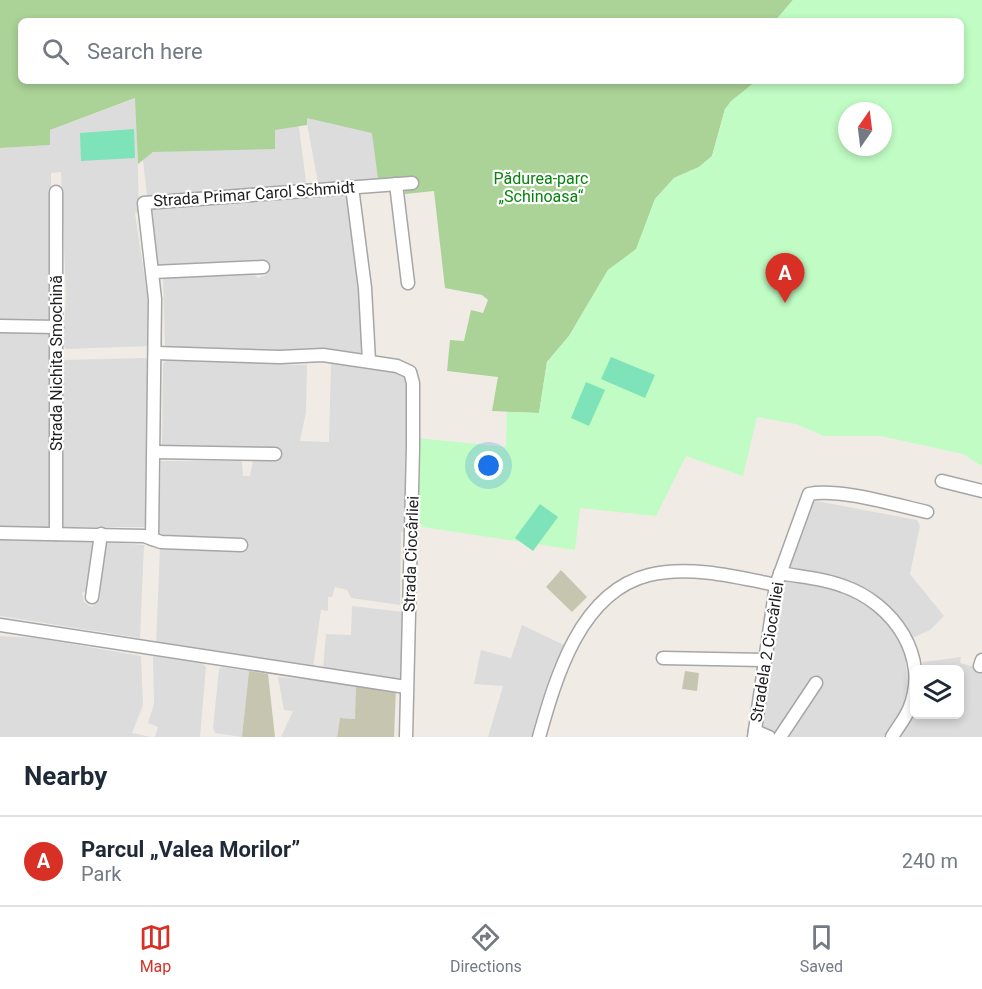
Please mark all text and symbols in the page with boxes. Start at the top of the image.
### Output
search box [18,18,964,84]
icon: search [39,35,72,68]
text: Search here [87,39,203,64]
north arrow [838,102,892,156]
park label: Pădurea-parc „Schinoasa“ [494,169,588,206]
street label: Strada Primar Carol Schmidt [153,177,355,211]
pin: A [766,254,804,303]
street label: Strada Nichita Smochină [47,275,66,451]
your location [474,451,503,480]
street label: Strada Ciocârliei [399,496,423,612]
street label: Stradela 2 Ciocârliei [747,581,787,723]
map controls [910,665,964,719]
button: layers [910,665,964,719]
text: Nearby [24,761,107,791]
text: Parcul „Valea Morilor” [81,837,300,862]
text: A [37,849,50,873]
text: 240 m [902,849,958,873]
text: Park [81,862,121,886]
tab: Map [139,921,172,976]
tab: Directions [450,921,522,976]
tab: Saved [800,921,843,976]

